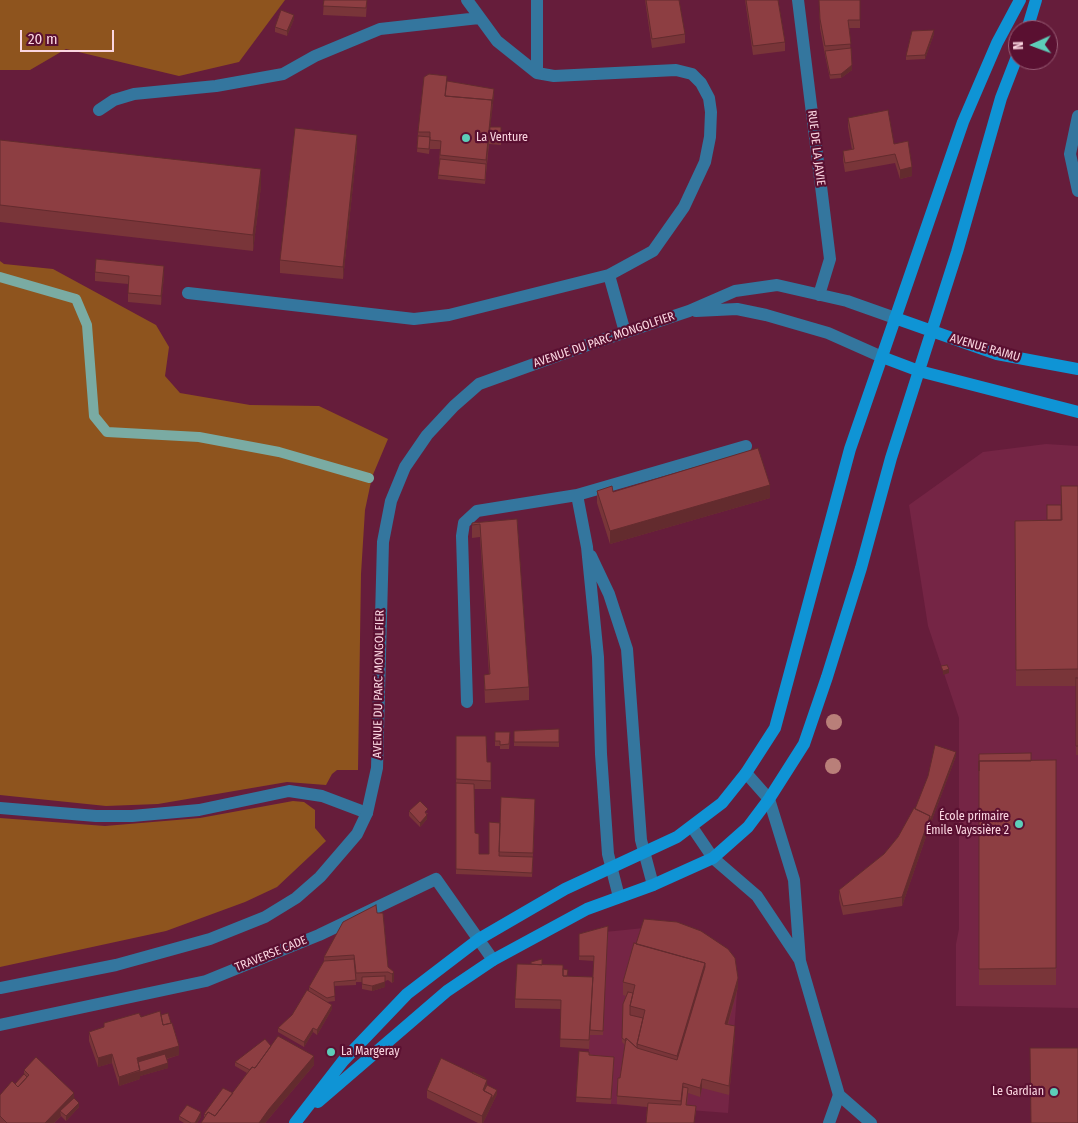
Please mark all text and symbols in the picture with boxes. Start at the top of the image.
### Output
scale bar [22,20,116,52]
north arrow [1008,20,1058,70]
text: 20 m [28,30,58,48]
text: N [1010,41,1027,50]
street label: RUE DE LA JAVIE [804,109,828,187]
place label: La Venture [476,131,528,145]
marker: La Venture [460,132,472,144]
street label: AVENUE DU PARC MONGOLFIER [532,309,676,371]
street label: AVENUE RAIMU [948,331,1022,365]
street label: AVENUE DU PARC MONGOLFIER [371,610,387,758]
place label: École primaire Émile Vayssière 2 [926,810,1009,838]
marker: École primaire Émile Vayssière 2 [1013,818,1025,830]
street label: TRAVERSE CADE [233,933,309,975]
place label: La Margeray [341,1045,400,1059]
marker: La Margeray [325,1046,337,1058]
place label: Le Gardian [992,1085,1044,1099]
marker: Le Gardian [1048,1086,1060,1098]

